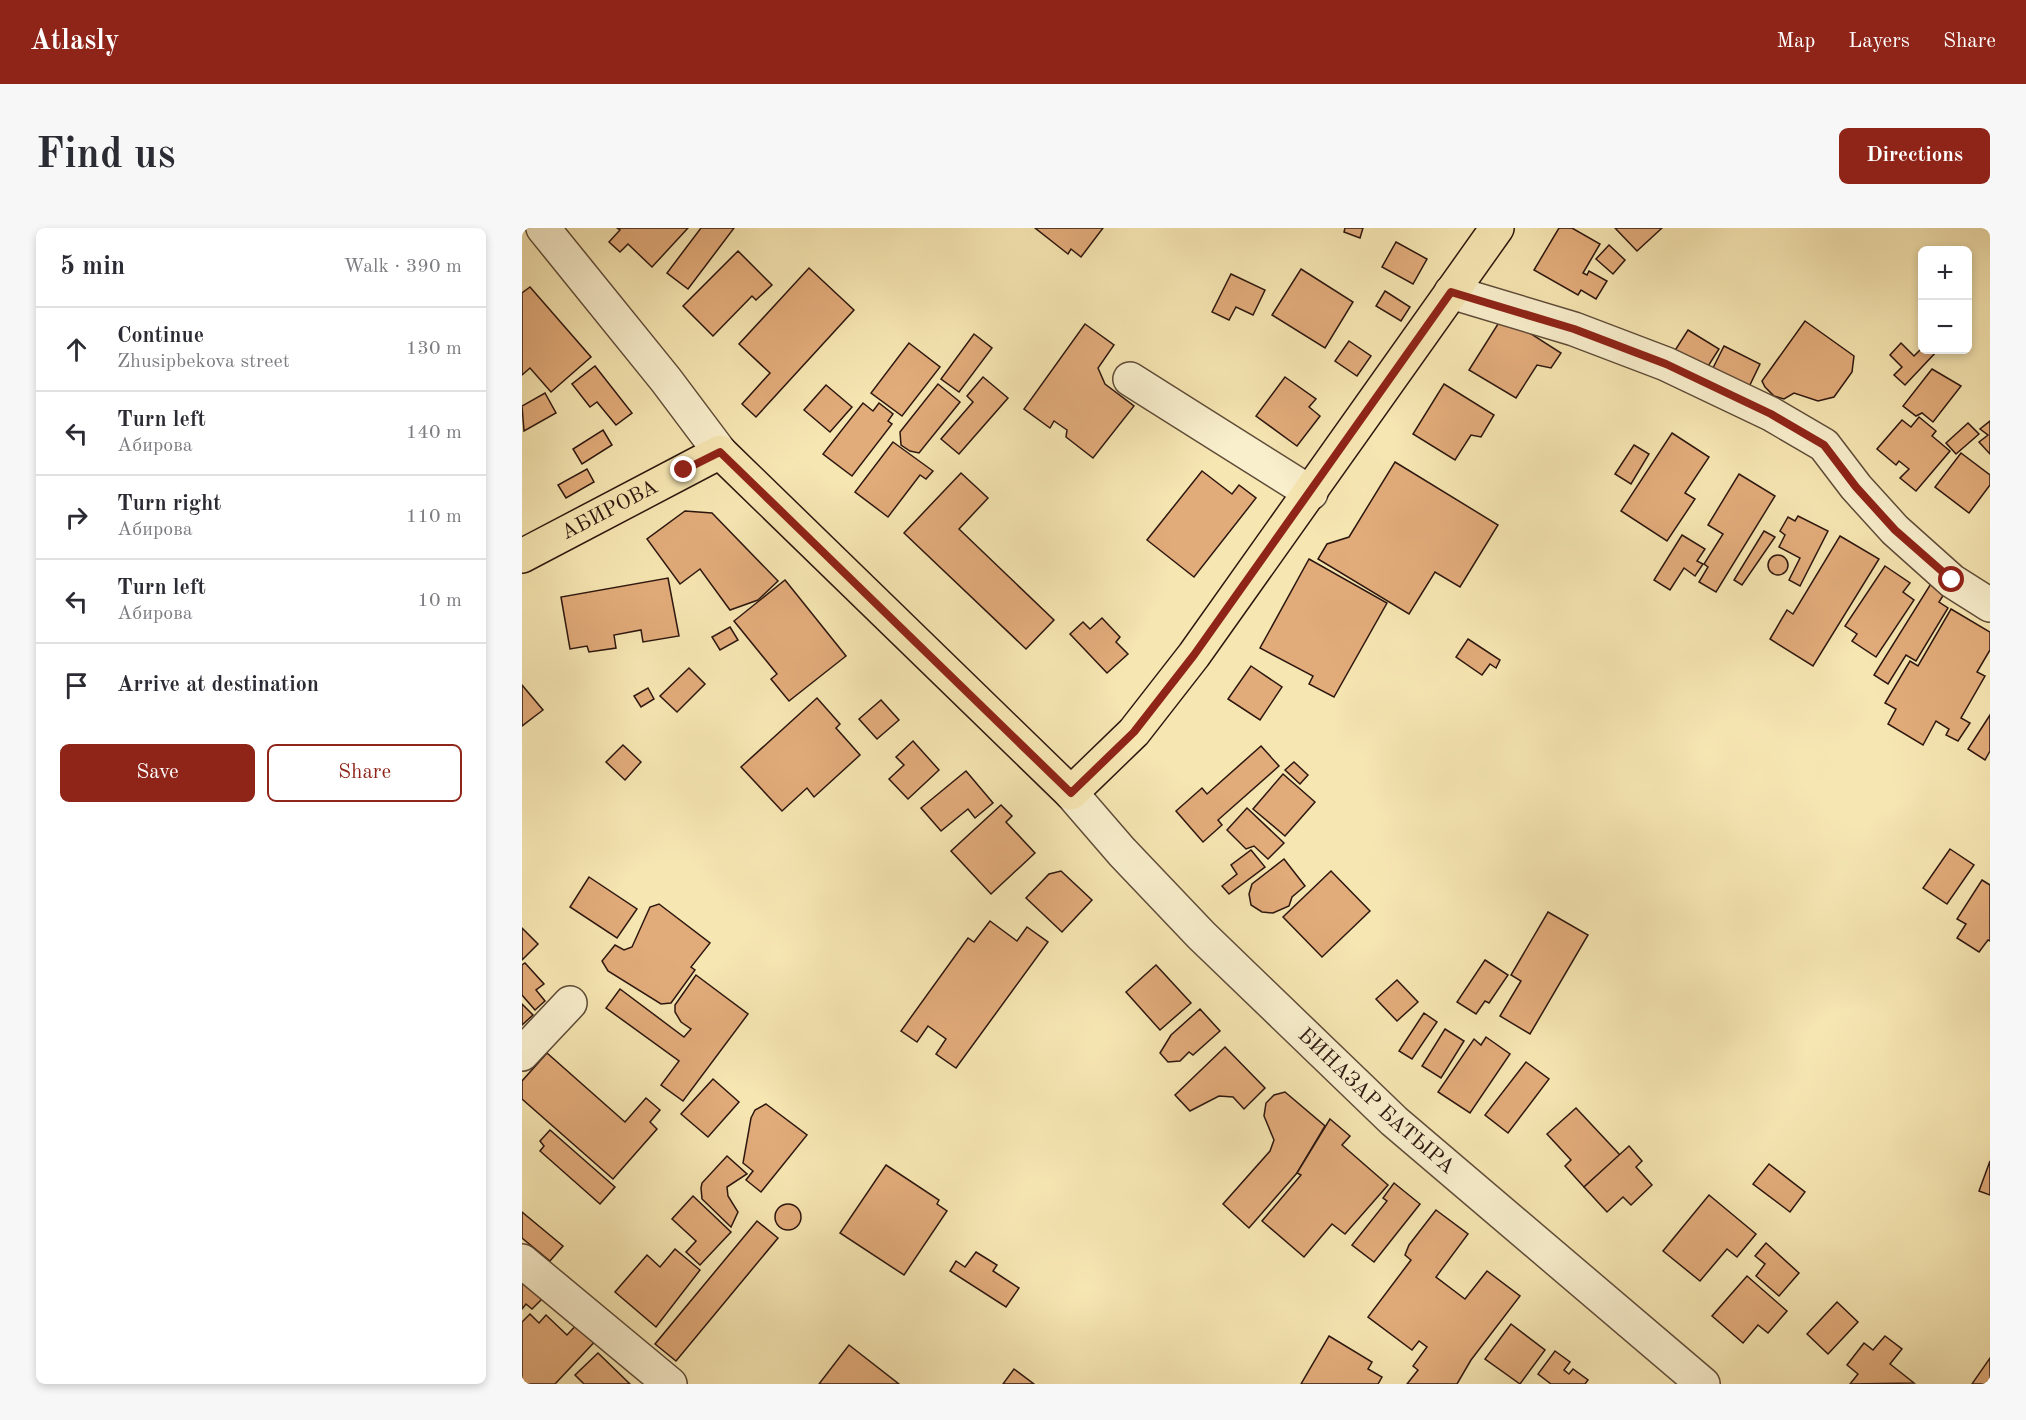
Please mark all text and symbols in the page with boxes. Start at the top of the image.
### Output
text: Atlasly [30,28,120,56]
text: Map [1776,31,1815,52]
text: Layers [1848,31,1910,52]
text: Share [1943,31,1996,52]
button: Directions [1839,128,1990,184]
text: Find us [36,135,175,177]
map controls [1918,246,1972,354]
button: + [1918,246,1972,300]
text: 5 min [60,254,125,280]
text: Walk · 390 m [343,257,462,277]
button: − [1918,300,1972,354]
text: Continue [117,325,204,347]
icon: ahead [60,333,93,366]
text: 130 m [406,339,462,359]
text: Zhusipbekova street [117,352,290,372]
text: Turn left [117,409,206,431]
icon: left [60,417,93,450]
text: 140 m [406,423,462,443]
text: Абирова [117,436,193,456]
route end [670,456,696,482]
street label: АБИРОВА [558,476,661,544]
text: Turn right [117,493,221,515]
icon: right [60,501,93,534]
text: 110 m [406,507,462,527]
text: Абирова [117,520,193,540]
route start [1938,566,1964,592]
text: Turn left [117,577,206,599]
icon: left [60,585,93,618]
text: 10 m [417,591,462,611]
text: Абирова [117,604,193,624]
icon: arrive [60,669,93,702]
text: Arrive at destination [117,674,319,696]
button: Save [60,744,255,802]
button: Share [267,744,462,802]
street label: БИНАЗАР БАТЫРА [1294,1024,1458,1178]

